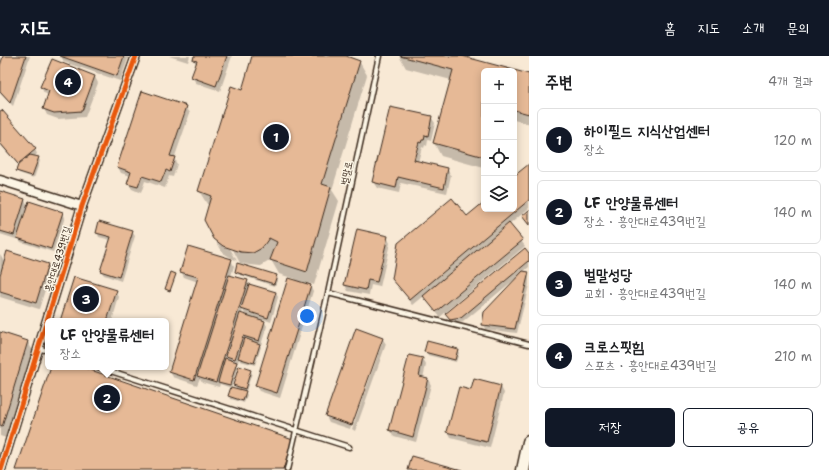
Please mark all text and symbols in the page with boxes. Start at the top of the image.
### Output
text: 지도 [20,15,51,40]
text: 홈 [664,19,675,37]
text: 지도 [697,19,720,37]
text: 소개 [742,19,764,37]
text: 문의 [786,19,809,37]
pin: 4 [55,67,81,97]
map controls [481,68,517,212]
button: + [481,68,517,104]
text: 주변 [545,71,572,93]
text: 4개 결과 [768,73,813,90]
button: − [481,104,517,140]
text: 하이필드 지식산업센터 [584,121,710,141]
pin: 1 [263,122,289,152]
text: 1 [556,132,562,149]
text: 120 m [774,132,812,149]
button: locate [481,140,517,176]
text: 장소 [584,141,605,158]
street label: 벌말로 [338,160,355,186]
button: layers [481,176,517,212]
text: LF 안양물류센터 [584,193,678,213]
text: 2 [554,204,564,221]
text: 140 m [773,204,812,221]
text: 장소 · 흥안대로439번길 [584,213,706,230]
street label: 흥안대로439번길 [41,225,74,294]
text: 벌말성당 [584,265,632,285]
text: 3 [554,276,564,293]
text: 140 m [773,276,812,293]
pin: 3 [73,284,99,314]
text: 교회 · 흥안대로439번길 [584,285,706,302]
your location [297,306,317,326]
popup [45,318,169,370]
text: LF 안양물류센터 [60,325,154,345]
text: 크로스핏힘 [584,337,644,357]
text: 장소 [60,345,81,362]
text: 4 [554,348,564,365]
text: 210 m [774,348,812,365]
text: 스포츠 · 흥안대로439번길 [584,357,716,374]
pin: 2 [94,383,120,413]
button: 저장 [545,408,675,447]
button: 공유 [683,408,813,447]

